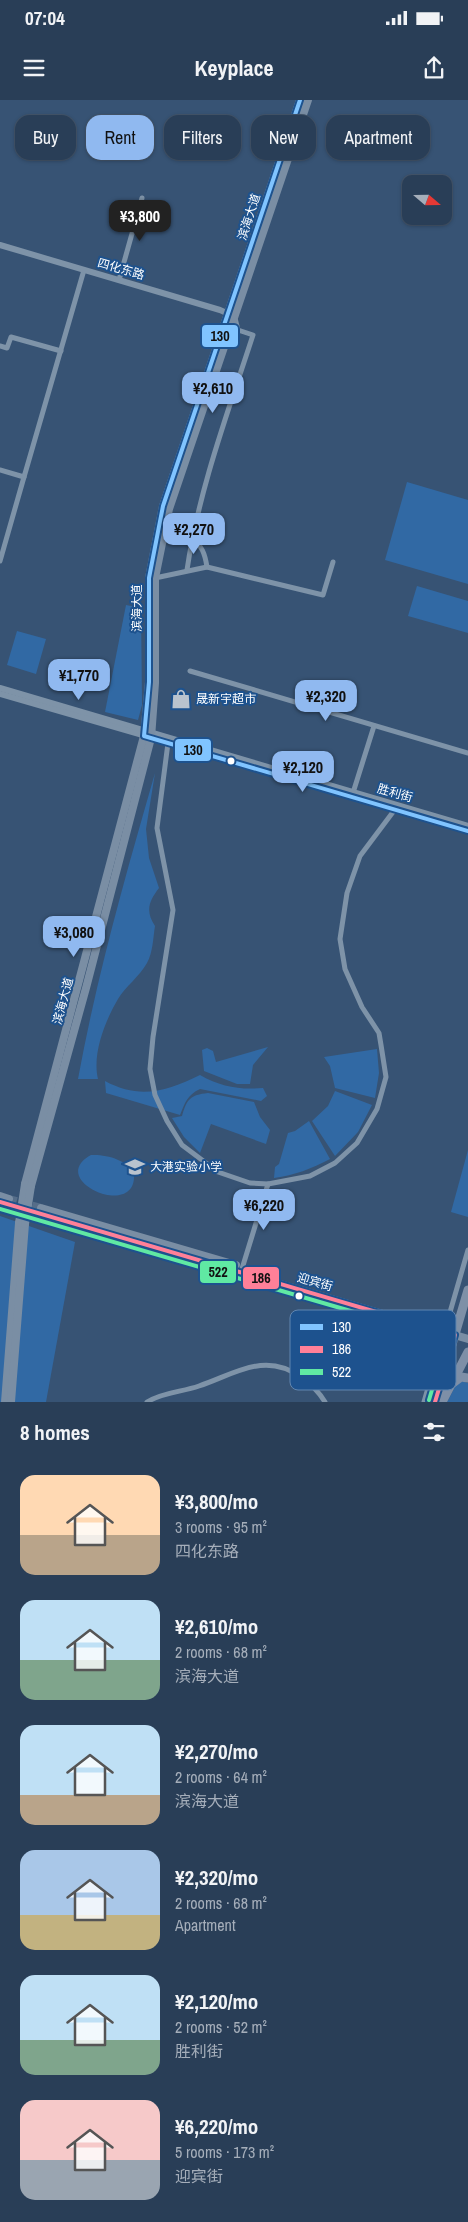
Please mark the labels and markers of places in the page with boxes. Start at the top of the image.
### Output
pin: ¥3,800 [99,200,181,242]
pin: ¥2,610 [172,372,254,414]
pin: ¥2,270 [153,512,235,555]
pin: ¥1,770 [38,658,120,701]
pin: ¥2,320 [285,680,367,722]
shop icon: 晟新宇超市 [170,688,192,710]
place label: 晟新宇超市 [196,691,256,707]
pin: ¥2,120 [262,750,344,793]
unlabelled marker [226,756,236,766]
pin: ¥3,080 [33,916,115,958]
school or university icon: 大港实验小学 [124,1156,146,1178]
place label: 大港实验小学 [150,1159,222,1175]
pin: ¥6,220 [223,1188,305,1231]
unlabelled marker [294,1291,304,1301]

